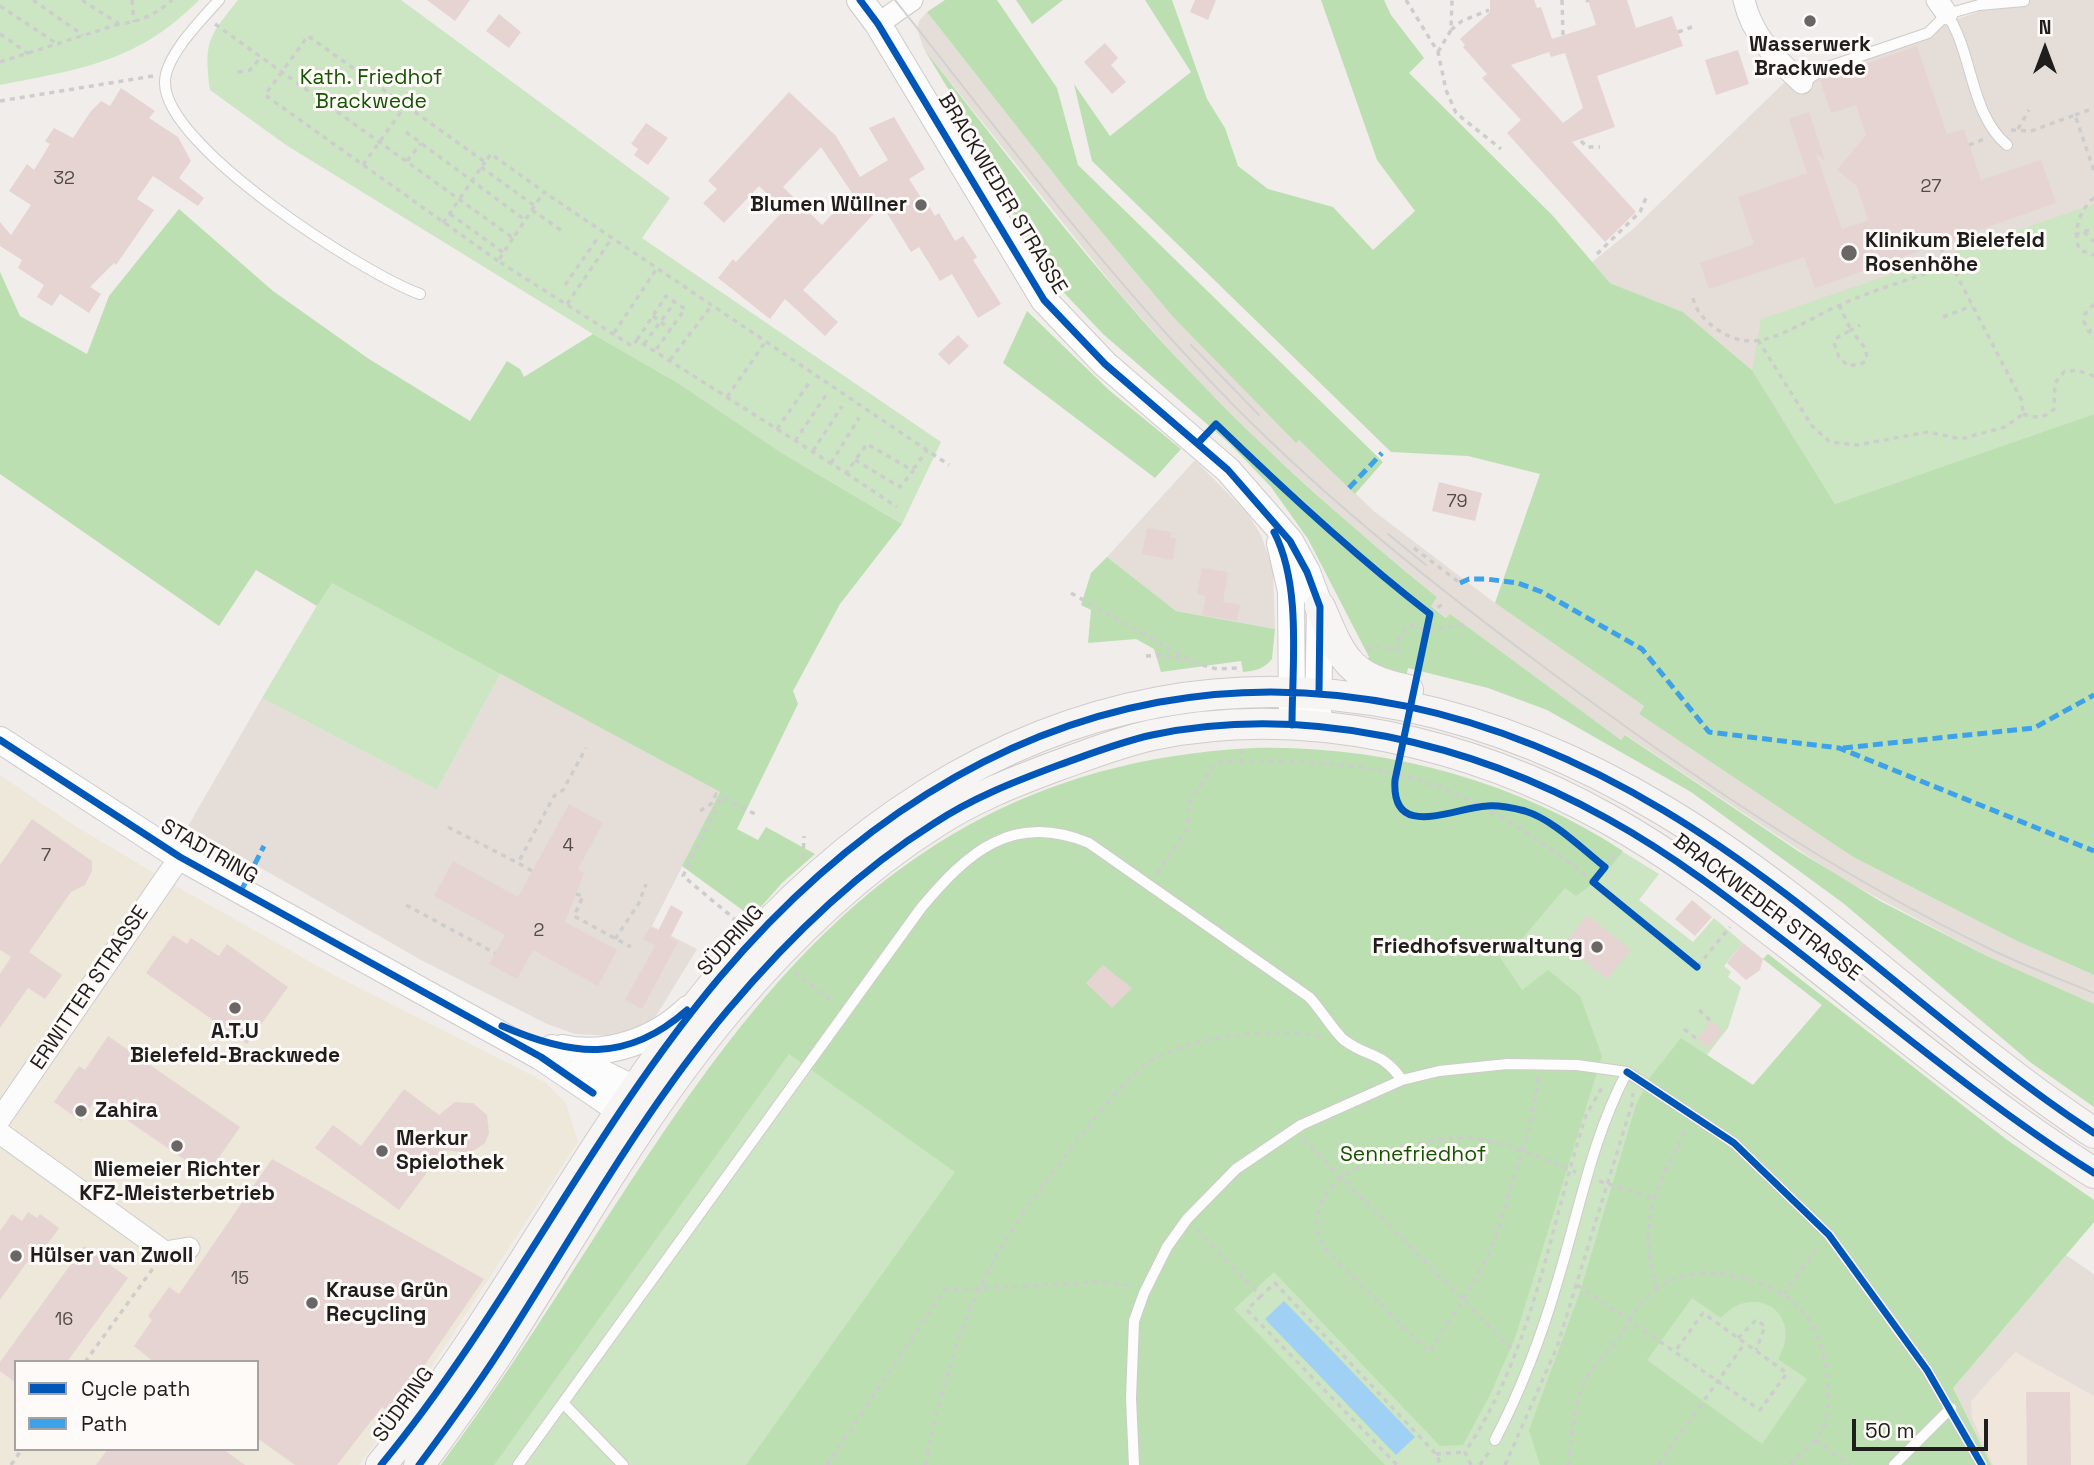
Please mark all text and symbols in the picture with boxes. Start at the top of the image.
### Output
marker: Wasserwerk Brackwede [1802,13,1818,29]
north arrow [2010,14,2080,84]
text: N [2039,15,2051,40]
place label: Wasserwerk Brackwede [1749,32,1871,82]
park label: Kath. Friedhof Brackwede [300,65,442,115]
street label: BRACKWEDER STRASSE [932,89,1072,299]
house number: 32 [53,168,75,190]
house number: 27 [1921,176,1941,198]
place label: Blumen Wüllner [750,192,907,218]
marker: Blumen Wüllner [913,197,929,213]
place label: Klinikum Bielefeld Rosenhöhe [1865,228,2045,278]
marker: Klinikum Bielefeld Rosenhöhe [1839,243,1859,263]
house number: 79 [1446,491,1468,513]
street label: STADTRING [156,814,262,890]
street label: BRACKWEDER STRASSE [1668,829,1866,987]
house number: 4 [562,835,574,857]
house number: 7 [41,845,51,867]
street label: SÜDRING [693,900,769,982]
street label: ERWITTER STRASSE [26,901,154,1075]
house number: 2 [534,920,544,942]
place label: Friedhofsverwaltung [1373,934,1583,960]
marker: Friedhofsverwaltung [1589,939,1605,955]
marker: A.T.U Bielefeld-Brackwede [227,1000,243,1016]
place label: A.T.U Bielefeld-Brackwede [130,1019,340,1069]
place label: Zahira [95,1098,158,1124]
marker: Zahira [73,1103,89,1119]
place label: Merkur Spielothek [396,1126,504,1176]
marker: Niemeier Richter KFZ-Meisterbetrieb [169,1138,185,1154]
park label: Sennefriedhof [1340,1142,1486,1168]
marker: Merkur Spielothek [374,1143,390,1159]
place label: Niemeier Richter KFZ-Meisterbetrieb [79,1157,275,1207]
place label: Hülser van Zwoll [30,1243,193,1269]
marker: Hülser van Zwoll [8,1248,24,1264]
house number: 15 [231,1268,249,1290]
place label: Krause Grün Recycling [326,1278,449,1328]
marker: Krause Grün Recycling [304,1295,320,1311]
house number: 16 [55,1309,73,1331]
legend [14,1360,259,1451]
street label: SÜDRING [368,1362,440,1448]
text: Cycle path [81,1375,190,1402]
scale bar [1856,1406,1993,1450]
text: Path [81,1410,127,1437]
text: 50 m [1865,1417,1915,1444]

